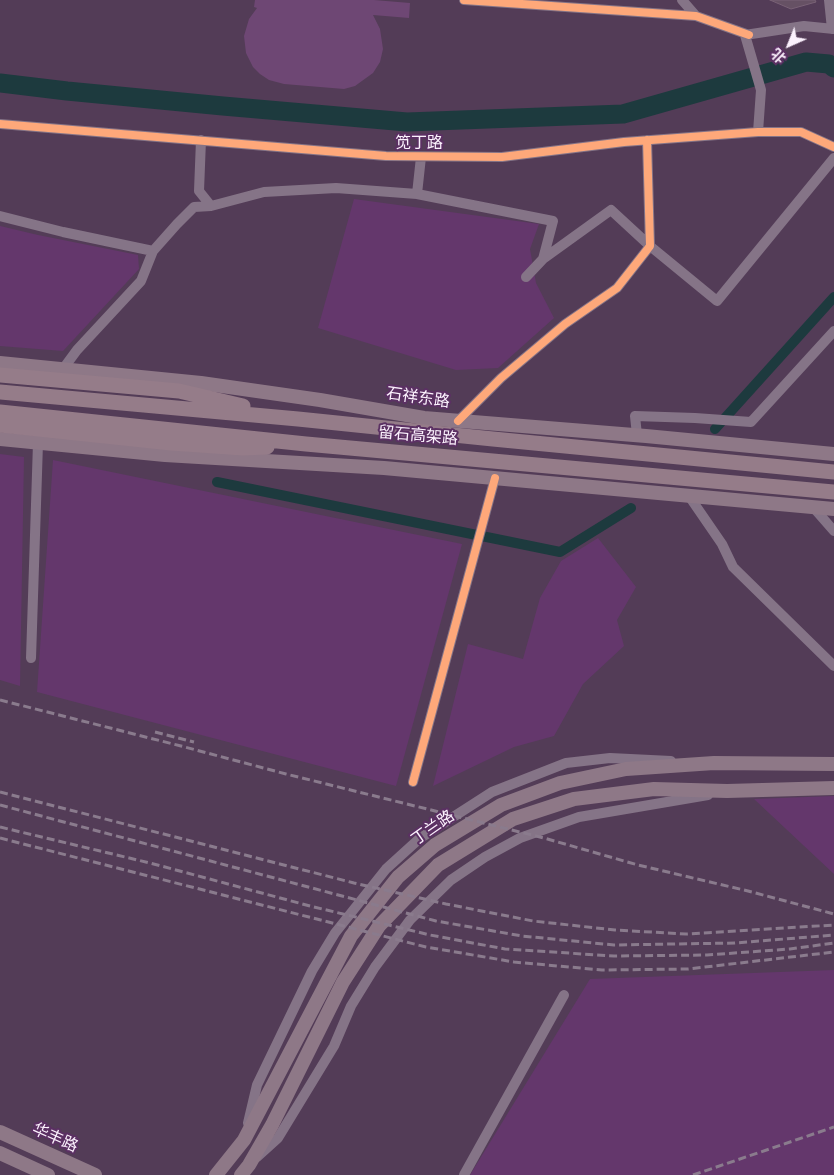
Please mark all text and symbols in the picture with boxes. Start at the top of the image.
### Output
north arrow [764,20,814,70]
text: 北 [767,44,790,68]
street label: 笕丁路 [395,133,443,153]
street label: 石祥东路 [385,384,451,412]
street label: 留石高架路 [377,423,459,449]
street label: 丁兰路 [408,806,458,850]
street label: 华丰路 [29,1119,81,1157]

